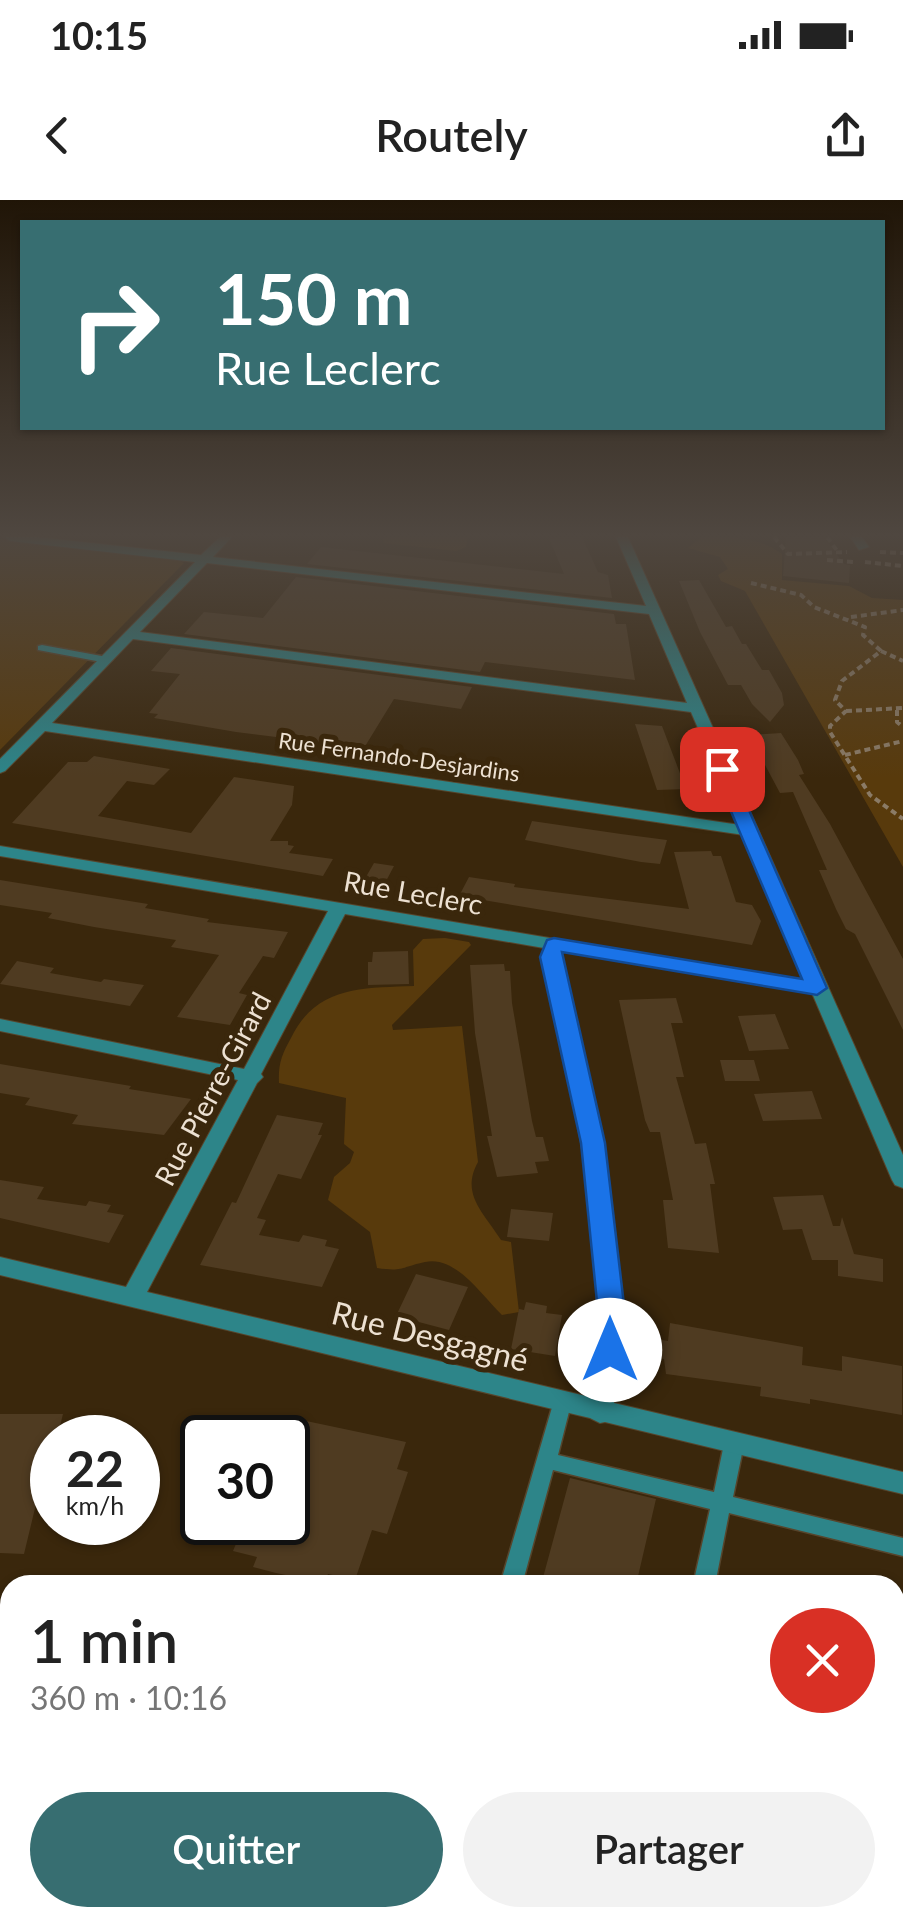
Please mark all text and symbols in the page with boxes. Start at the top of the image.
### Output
text: 10:15 [50,12,148,58]
icon: back [30,108,85,163]
text: Routely [375,108,528,162]
icon: share [818,108,873,163]
text: 150 m [215,256,412,340]
icon: right [50,260,180,390]
text: Rue Leclerc [215,341,441,395]
street label: Rue Fernando-Desjardins [277,726,521,787]
pin [680,727,765,812]
icon: arrive [695,742,750,797]
street label: Rue Leclerc [341,863,485,921]
street label: Rue Pierre-Girard [147,986,277,1191]
street label: Rue Desgagné [328,1292,533,1379]
position arrow [558,1298,662,1402]
speed limit sign: 30 [180,1415,310,1545]
text: 22 [66,1438,124,1498]
text: km/h [66,1490,124,1520]
text: 1 min [30,1604,178,1676]
button: close [770,1608,875,1713]
text: 360 m · 10:16 [30,1678,227,1717]
button: Quitter [30,1792,443,1907]
button: Partager [463,1792,875,1907]

